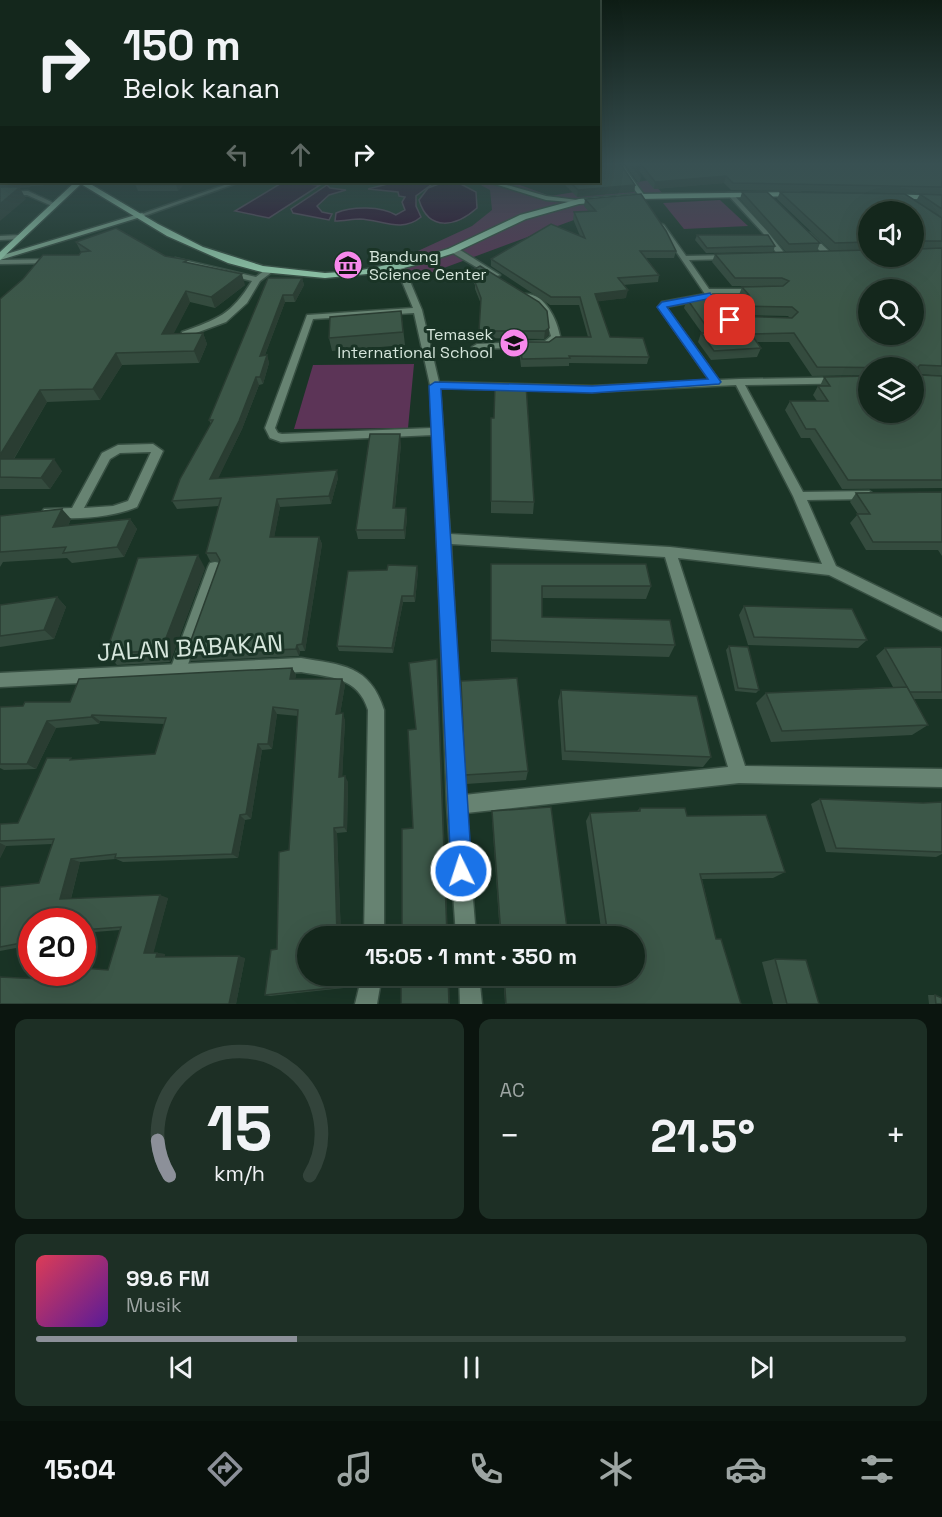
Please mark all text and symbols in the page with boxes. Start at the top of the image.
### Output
text: 150 m [123,19,241,72]
icon: right [24,24,102,102]
text: Belok kanan [123,71,280,106]
icon: left [221,138,254,171]
icon: ahead [284,138,317,171]
icon: right [347,138,380,171]
map controls [858,201,924,423]
button: sound [858,201,924,267]
place label: Bandung Science Center [369,246,487,285]
museum icon: Bandung Science Center [332,249,364,281]
button: search [858,279,924,345]
pin [704,294,755,345]
icon: arrive [713,303,746,336]
place label: Temasek International School [337,324,493,363]
school or university icon: Temasek International School [498,327,530,359]
button: layers [858,357,924,423]
street label: JALAN BABAKAN [96,627,284,668]
position arrow [429,839,493,903]
speed limit sign: 20 [18,908,96,986]
text: 15:05 · 1 mnt · 350 m [365,942,577,970]
text: AC [500,1077,525,1103]
text: 15 [206,1089,272,1168]
text: 21.5° [650,1108,755,1165]
text: − [500,1115,520,1157]
text: + [886,1115,906,1157]
text: km/h [214,1160,265,1187]
text: 99.6 FM [126,1264,210,1292]
text: Musik [126,1292,182,1318]
icon: previous [165,1351,198,1384]
icon: pause [455,1351,488,1384]
icon: next [745,1351,778,1384]
icon: directions [204,1448,246,1490]
icon: music [334,1448,376,1490]
icon: phone [465,1448,507,1490]
icon: climate [595,1448,637,1490]
icon: car [725,1448,767,1490]
icon: filters [856,1448,898,1490]
text: 15:04 [44,1452,115,1487]

